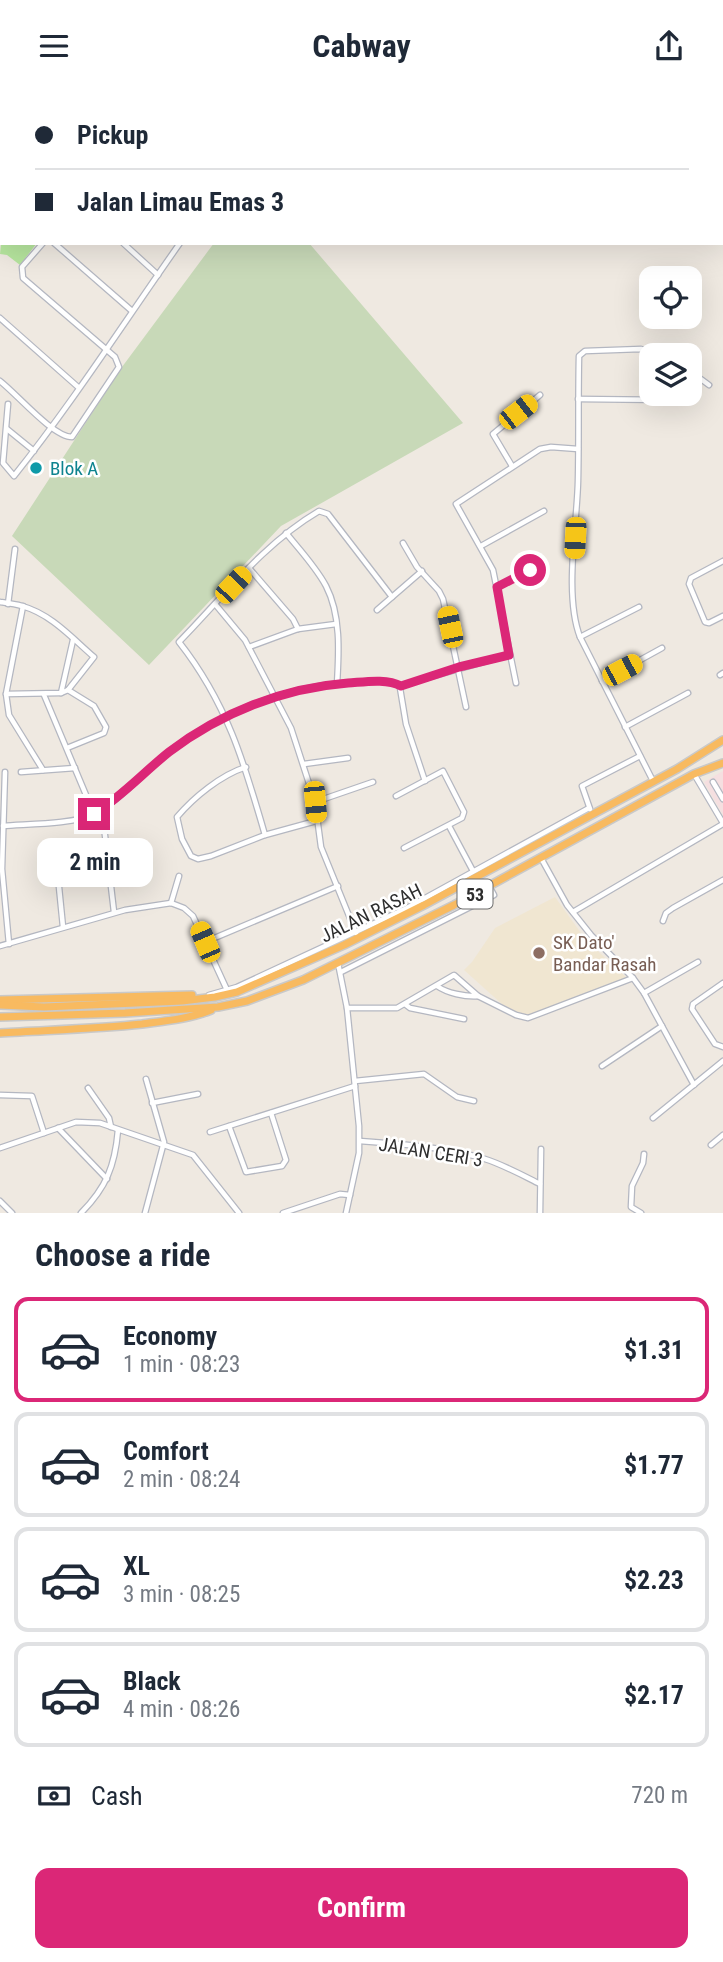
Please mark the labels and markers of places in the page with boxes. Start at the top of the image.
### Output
place label: Blok A [50,457,98,480]
marker: Blok A [28,460,44,476]
place label: SK Dato' Bandar Rasah [553,931,656,976]
marker: SK Dato' Bandar Rasah [531,945,547,961]

